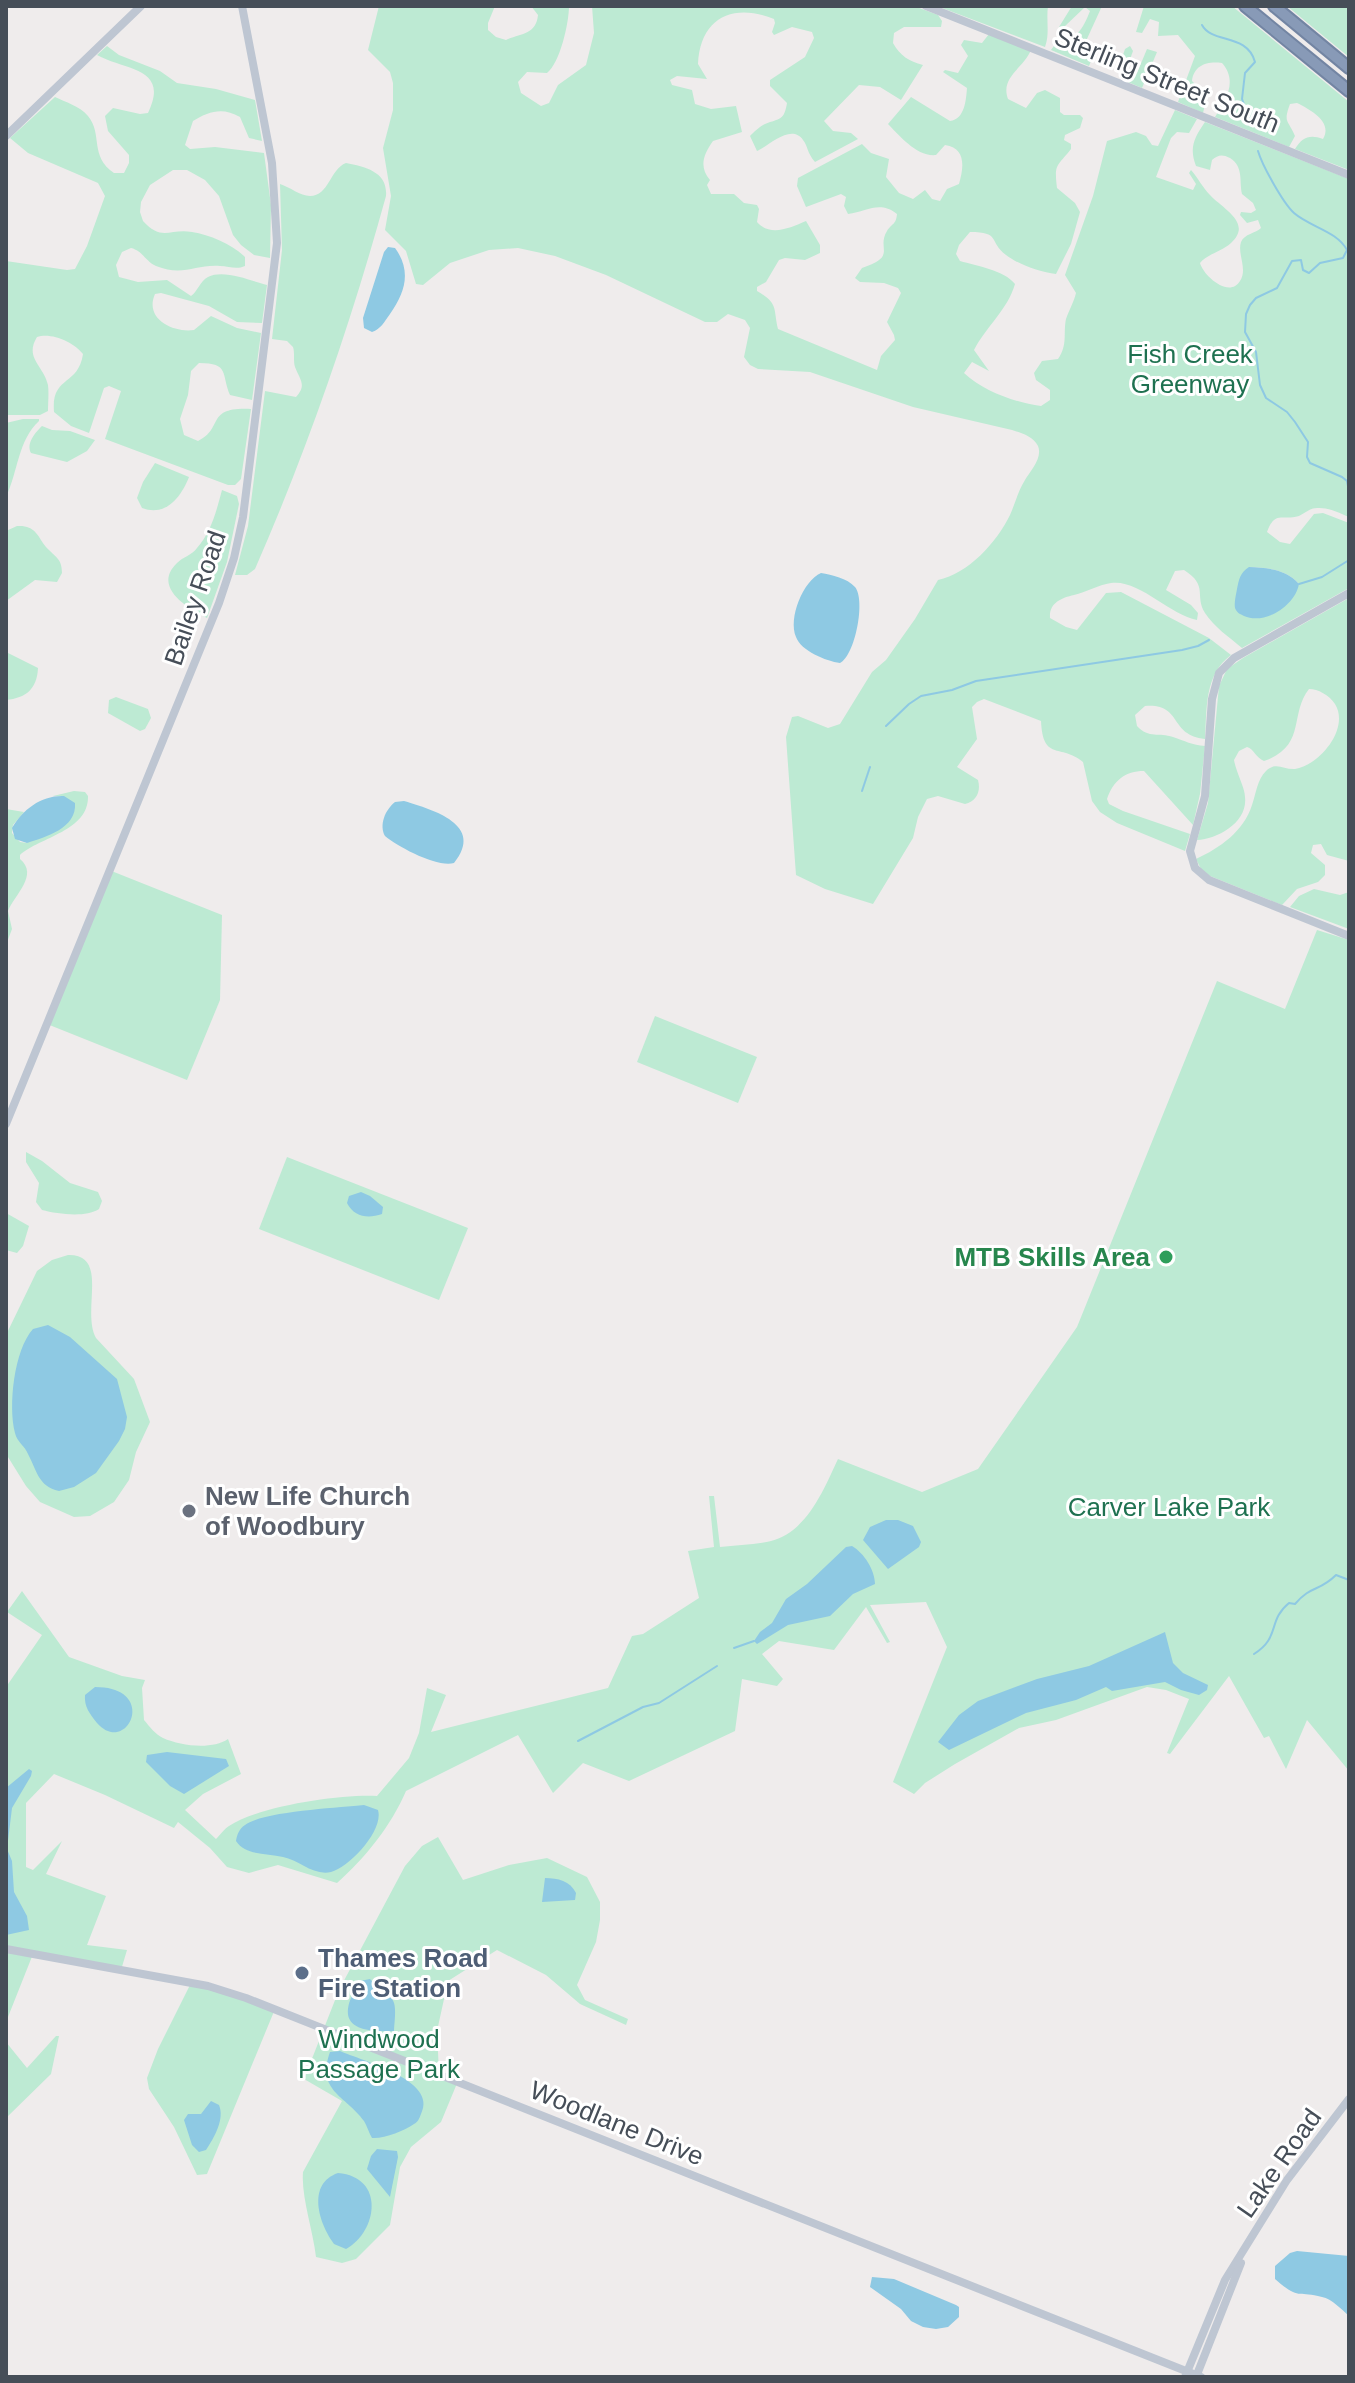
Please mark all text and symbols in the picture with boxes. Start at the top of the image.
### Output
street label: Sterling Street South [1050,21,1284,139]
park label: Fish Creek Greenway [1127,339,1254,399]
street label: Bailey Road [158,527,232,669]
place label: MTB Skills Area [954,1242,1151,1272]
marker: MTB Skills Area [1157,1248,1175,1266]
place label: New Life Church of Woodbury [205,1481,410,1541]
park label: Carver Lake Park [1068,1492,1271,1522]
marker: New Life Church of Woodbury [180,1502,198,1520]
place label: Thames Road Fire Station [318,1943,489,2003]
marker: Thames Road Fire Station [293,1964,311,1982]
park label: Windwood Passage Park [298,2024,461,2084]
street label: Woodlane Drive [526,2075,708,2171]
street label: Lake Road [1231,2103,1327,2223]

